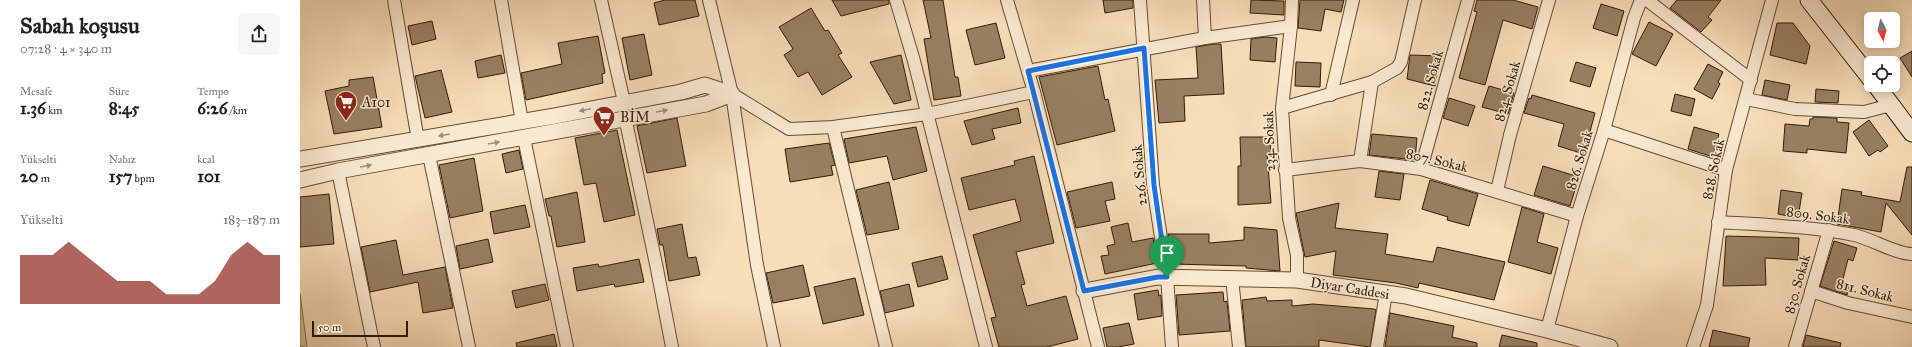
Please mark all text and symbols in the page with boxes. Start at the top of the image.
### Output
text: Sabah koşusu [20,12,140,39]
north arrow [1864,12,1900,48]
map controls [1864,12,1900,92]
button: share [238,13,280,55]
text: 07:28 · 4 × 340 m [20,41,112,57]
street label: 822. Sokak [1414,48,1447,112]
button: locate [1864,56,1900,92]
street label: 824. Sokak [1491,58,1524,123]
text: Mesafe [20,85,53,98]
text: Süre [109,85,129,98]
text: Tempo [197,85,229,98]
supermarket icon: A101 [333,89,359,122]
place label: A101 [361,94,391,111]
text: 1.36 [20,98,46,119]
text: 8:45 [109,98,139,119]
text: 6:26 [197,98,227,119]
text: km [46,104,63,117]
text: /km [227,104,247,117]
supermarket icon: BİM [591,104,617,137]
one-way arrow [579,108,592,114]
place label: BİM [620,108,650,126]
one-way arrow [656,108,669,114]
street label: 234. Sokak [1260,110,1279,172]
street label: 826. Sokak [1562,128,1597,192]
one-way arrow [437,132,450,138]
street label: 828. Sokak [1699,137,1728,201]
one-way arrow [487,140,500,146]
street label: 226. Sokak [1128,143,1151,206]
street label: 807. Sokak [1404,145,1470,176]
text: Yükselti [20,153,56,166]
text: Nabız [109,153,136,166]
text: kcal [197,153,215,166]
one-way arrow [359,163,372,169]
text: 20 [20,166,38,187]
text: 157 [109,166,132,187]
text: 101 [197,166,220,187]
text: m [38,172,50,185]
text: bpm [132,172,155,185]
street label: 809. Sokak [1786,203,1851,228]
text: Yükselti [20,212,63,228]
text: 183–187 m [223,212,280,228]
pin [1150,236,1184,277]
icon: arrive [1156,242,1178,264]
street label: 830. Sokak [1781,252,1814,316]
street label: Diyar Caddesi [1309,274,1391,303]
street label: 811. Sokak [1834,275,1896,306]
scale bar [312,319,408,338]
text: 50 m [318,321,341,334]

